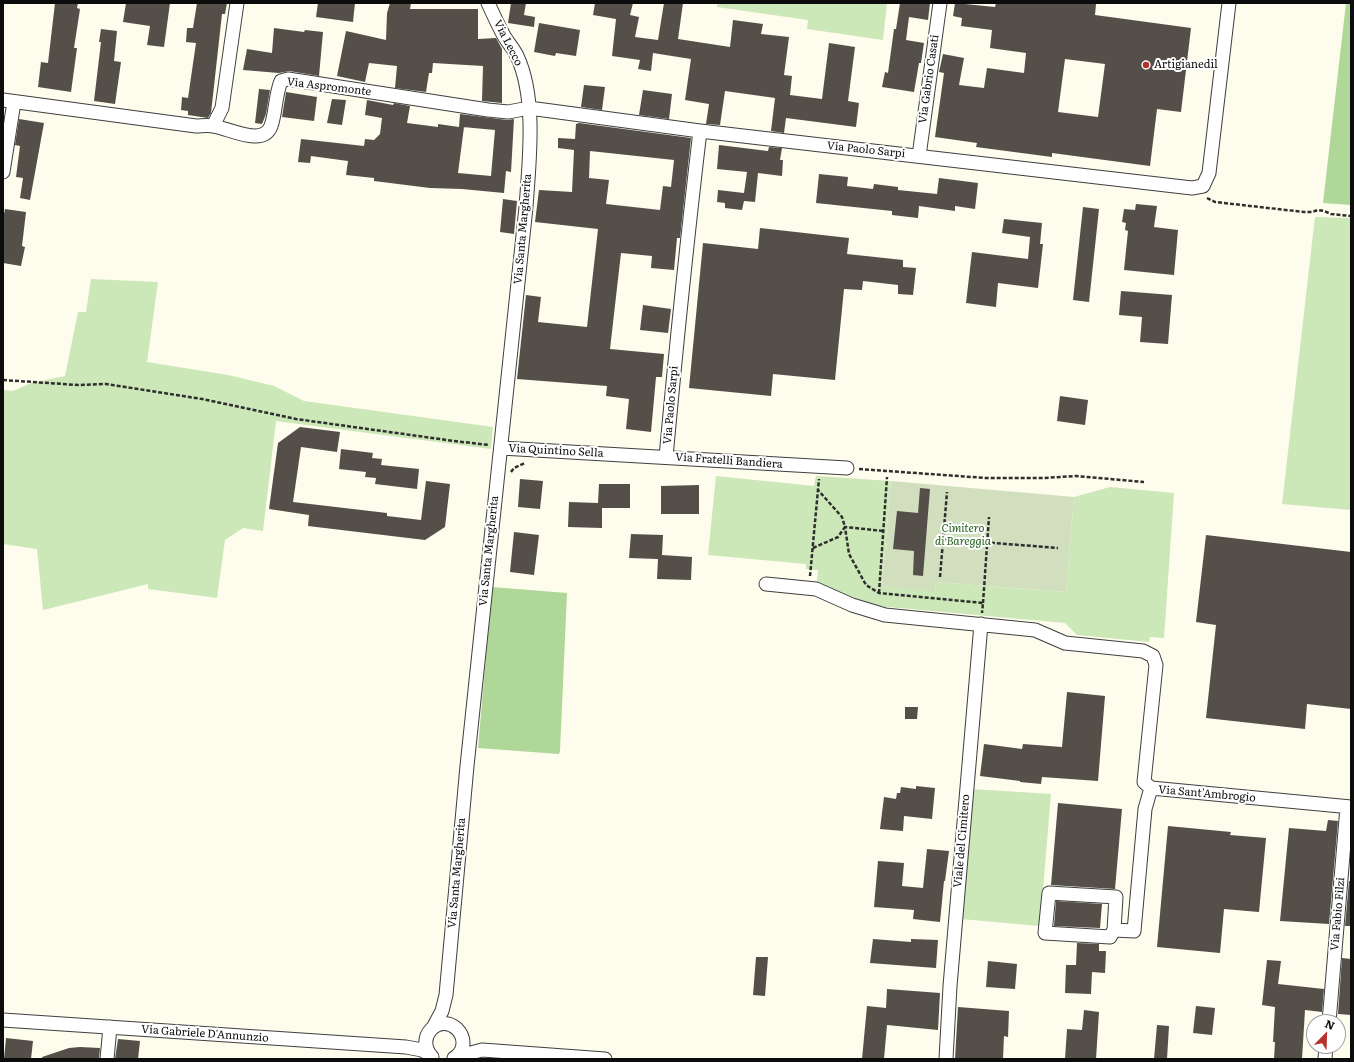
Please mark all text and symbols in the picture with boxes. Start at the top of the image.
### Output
street label: Via Lecco [491,18,525,68]
street label: Via Gabrio Casati [916,34,942,124]
place label: Artigianedil [1154,58,1218,72]
marker: Artigianedil [1141,60,1151,70]
street label: Via Aspromonte [286,75,372,99]
street label: Via Paolo Sarpi [826,139,906,161]
street label: Via Santa Margherita [512,173,534,285]
street label: Via Paolo Sarpi [661,365,681,445]
street label: Via Quintino Sella [508,442,604,460]
street label: Via Fratelli Bandiera [675,451,783,471]
street label: Via Santa Margherita [477,495,501,607]
park label: Cimitero di Bareggia [935,522,991,548]
street label: Via Sant'Ambrogio [1158,783,1256,805]
street label: Viale del Cimitero [951,794,973,888]
street label: Via Santa Margherita [446,817,468,929]
street label: Via Fabio Filzi [1328,877,1348,951]
north arrow [1306,1014,1346,1054]
text: N [1323,1015,1338,1033]
street label: Via Gabriele D'Annunzio [141,1023,269,1045]

